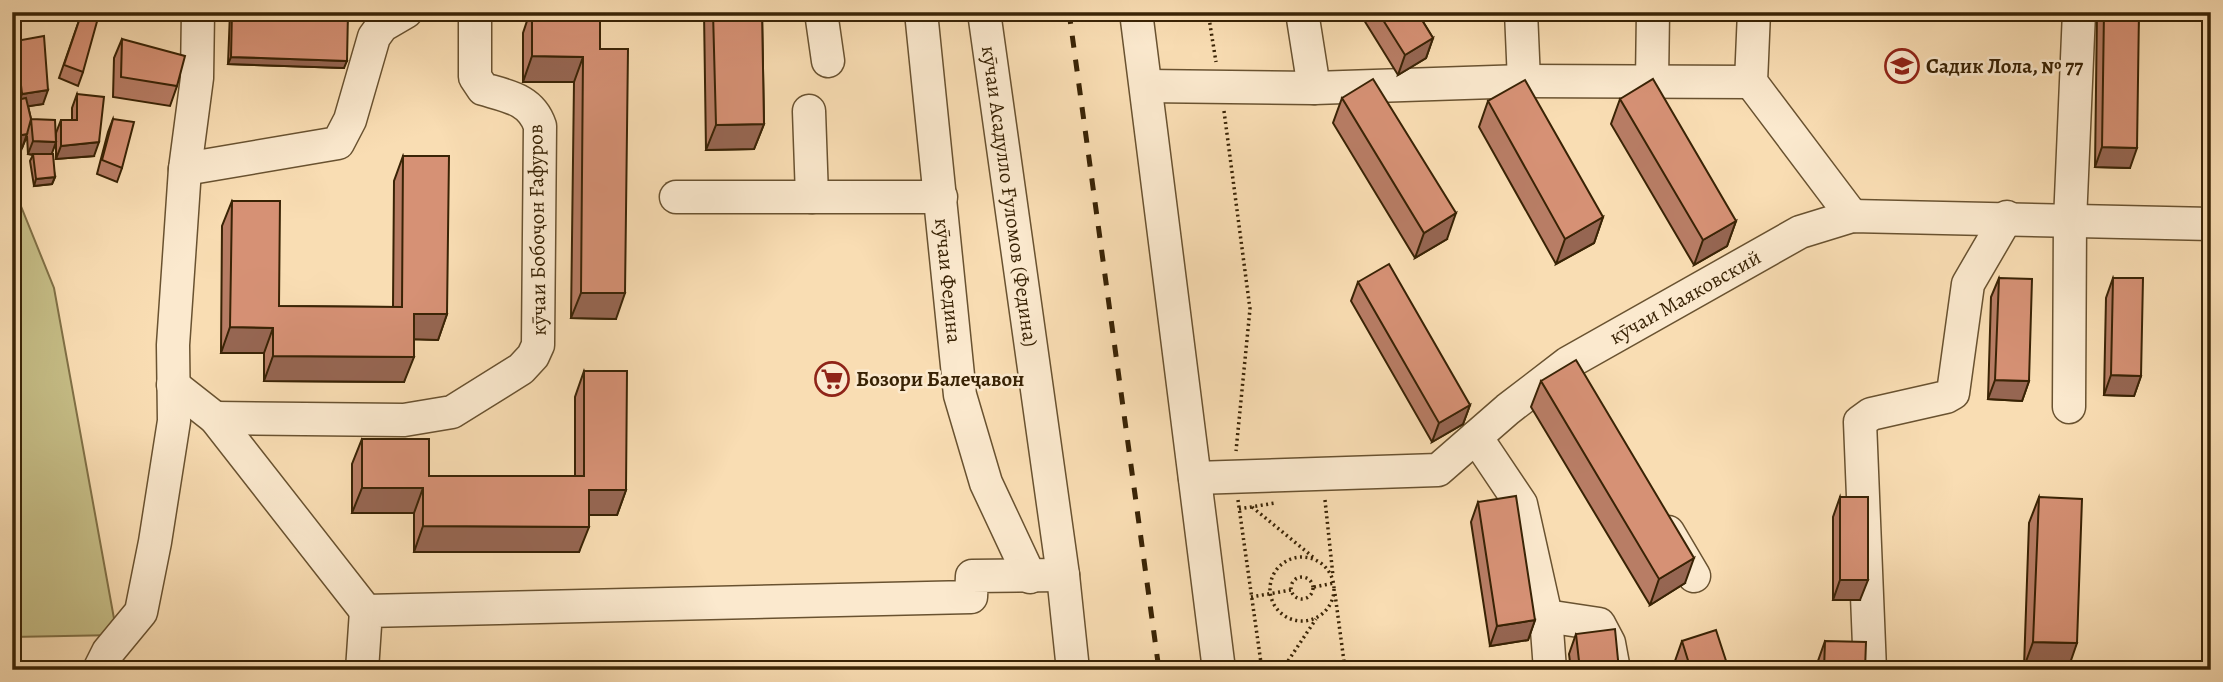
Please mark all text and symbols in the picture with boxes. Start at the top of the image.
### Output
street label: кӯчаи Асадулло Ғуломов (Федина) [975,44,1045,349]
school or university icon: Садик Лола, № 77 [1883,47,1921,85]
place label: Садик Лола, № 77 [1926,52,2083,80]
street label: кӯчаи Бобоҷон Ғафуров [521,124,553,336]
street label: кӯчаи Федина [928,217,969,345]
street label: кӯчаи Маяковский [1604,243,1766,351]
supermarket icon: Бозори Балеҷавон [813,360,851,398]
place label: Бозори Балеҷавон [856,365,1024,393]

